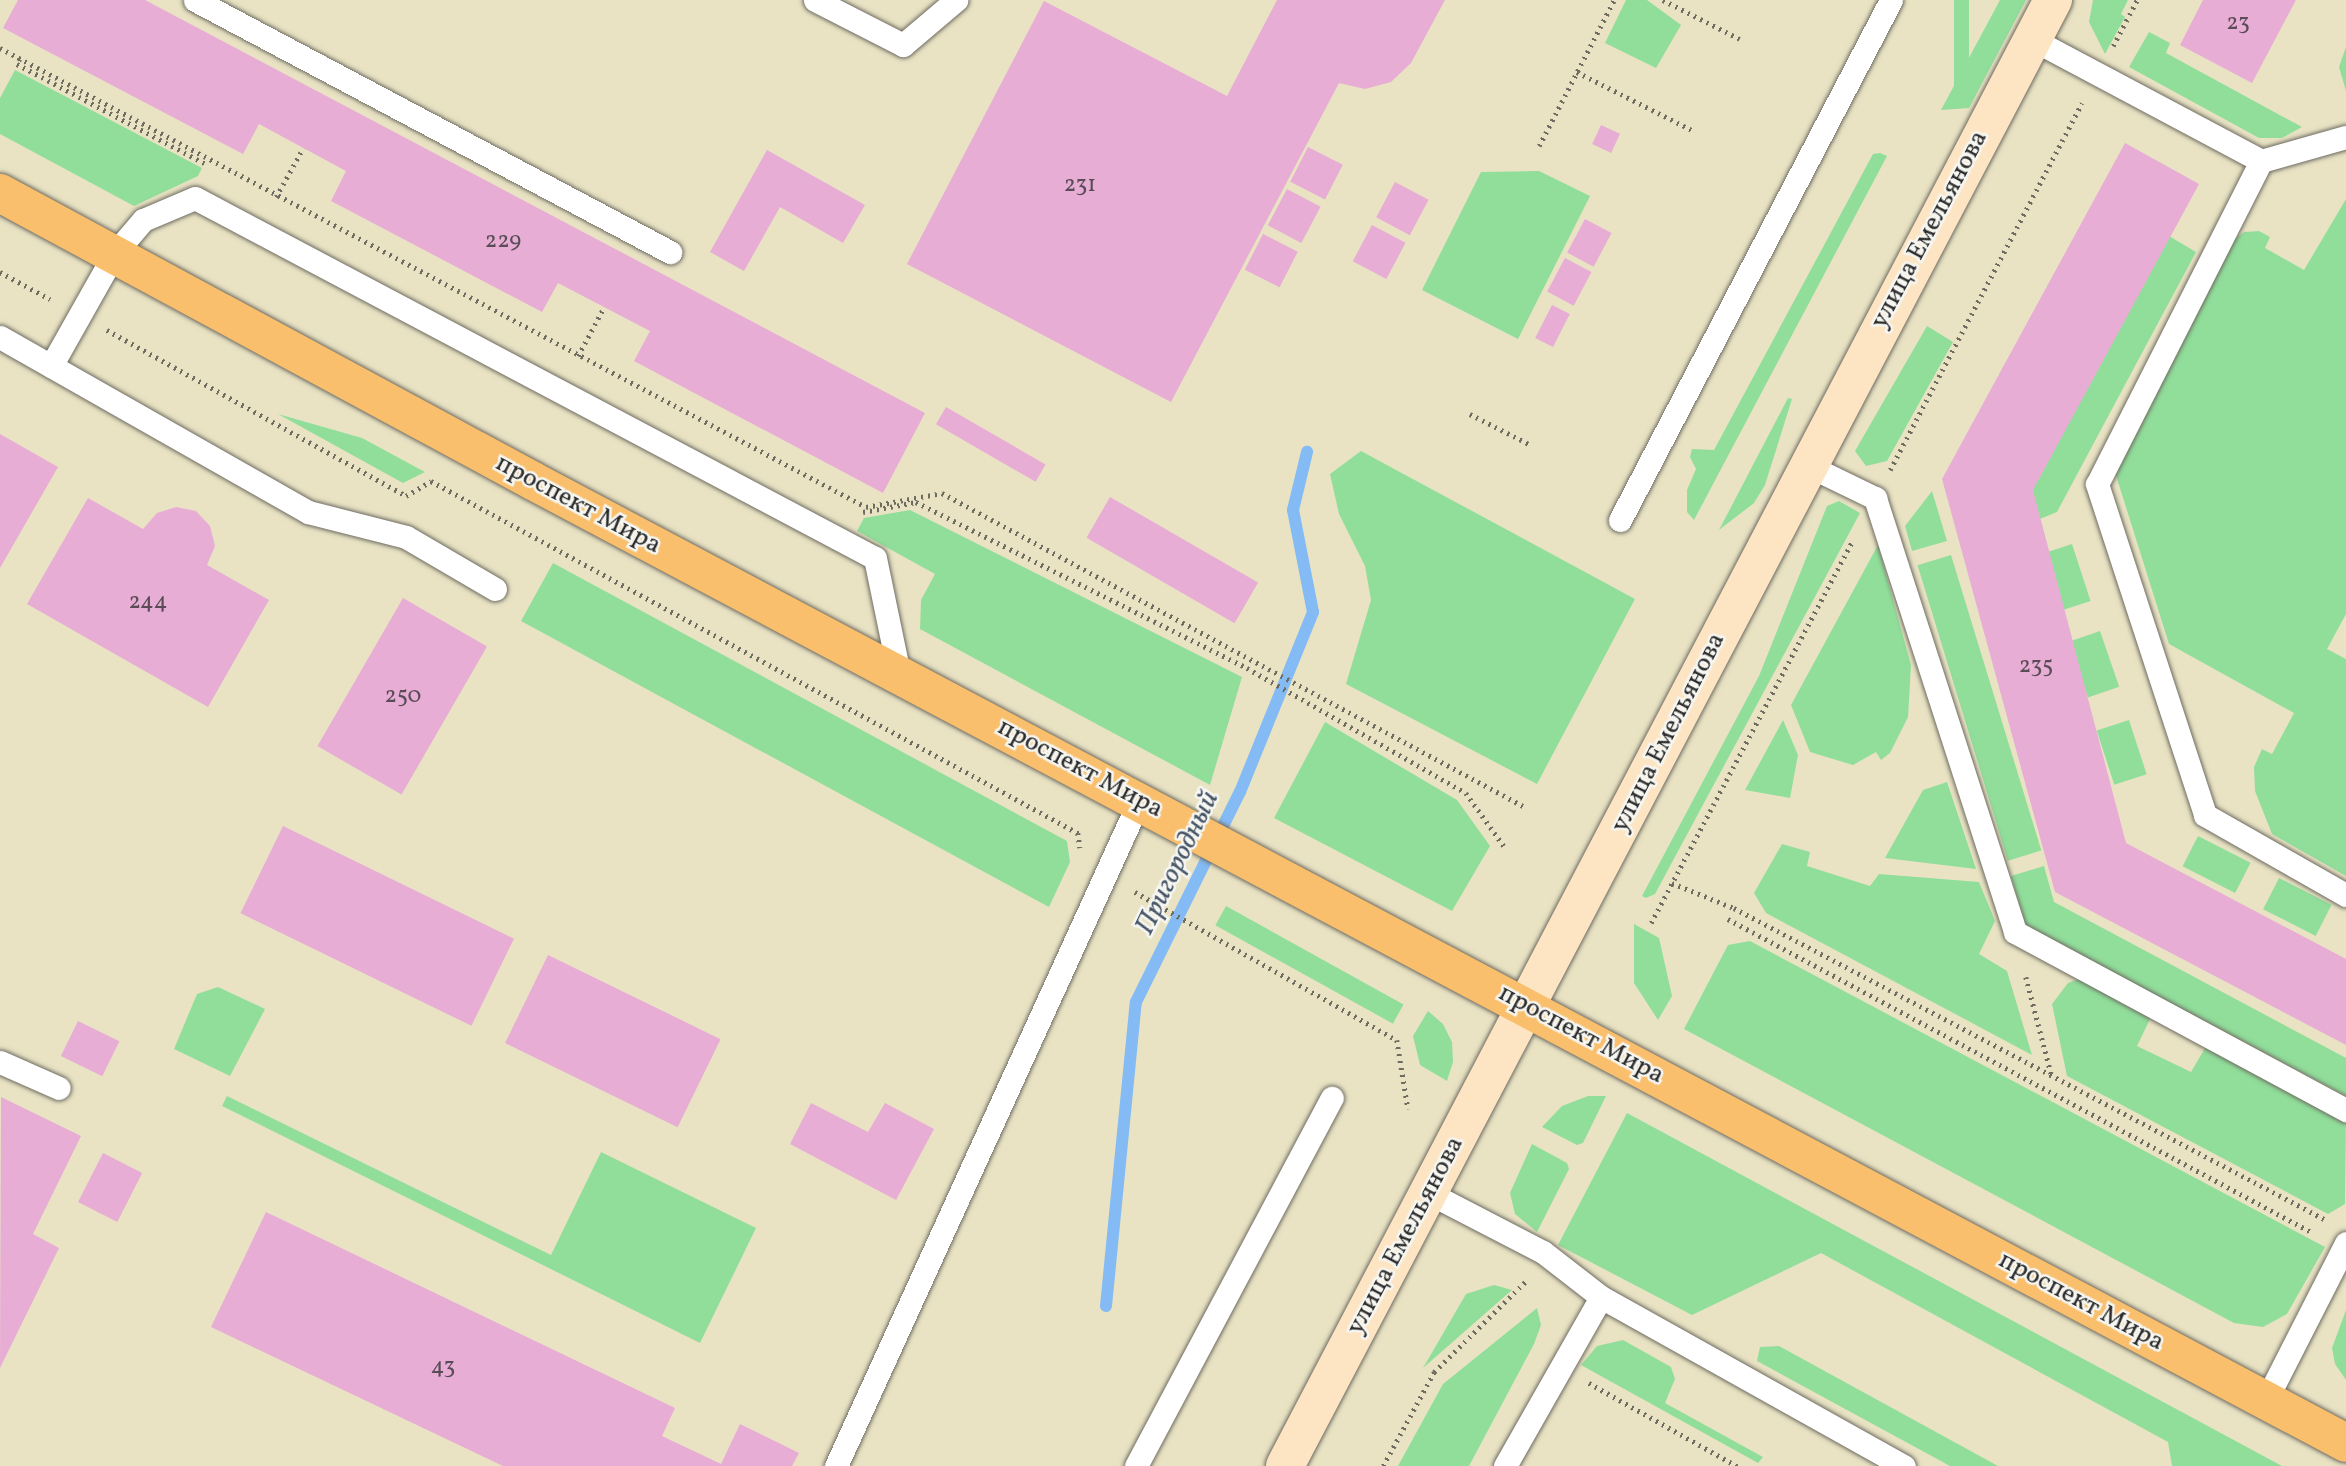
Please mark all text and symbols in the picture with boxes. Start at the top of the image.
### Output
house number: 23 [2226,9,2250,37]
street label: улица Емельянова [1865,126,1995,334]
house number: 231 [1064,171,1096,199]
house number: 229 [485,227,521,255]
street label: проспект Мира [490,448,666,562]
house number: 244 [128,588,168,616]
street label: улица Емельянова [1605,628,1733,838]
house number: 235 [2019,652,2053,680]
house number: 250 [385,682,421,710]
street label: проспект Мира [992,712,1168,826]
water label: Пригородный [1129,786,1227,940]
street label: проспект Мира [1493,978,1669,1092]
street label: улица Емельянова [1341,1132,1471,1340]
street label: проспект Мира [1993,1245,2169,1359]
house number: 43 [431,1353,455,1381]

